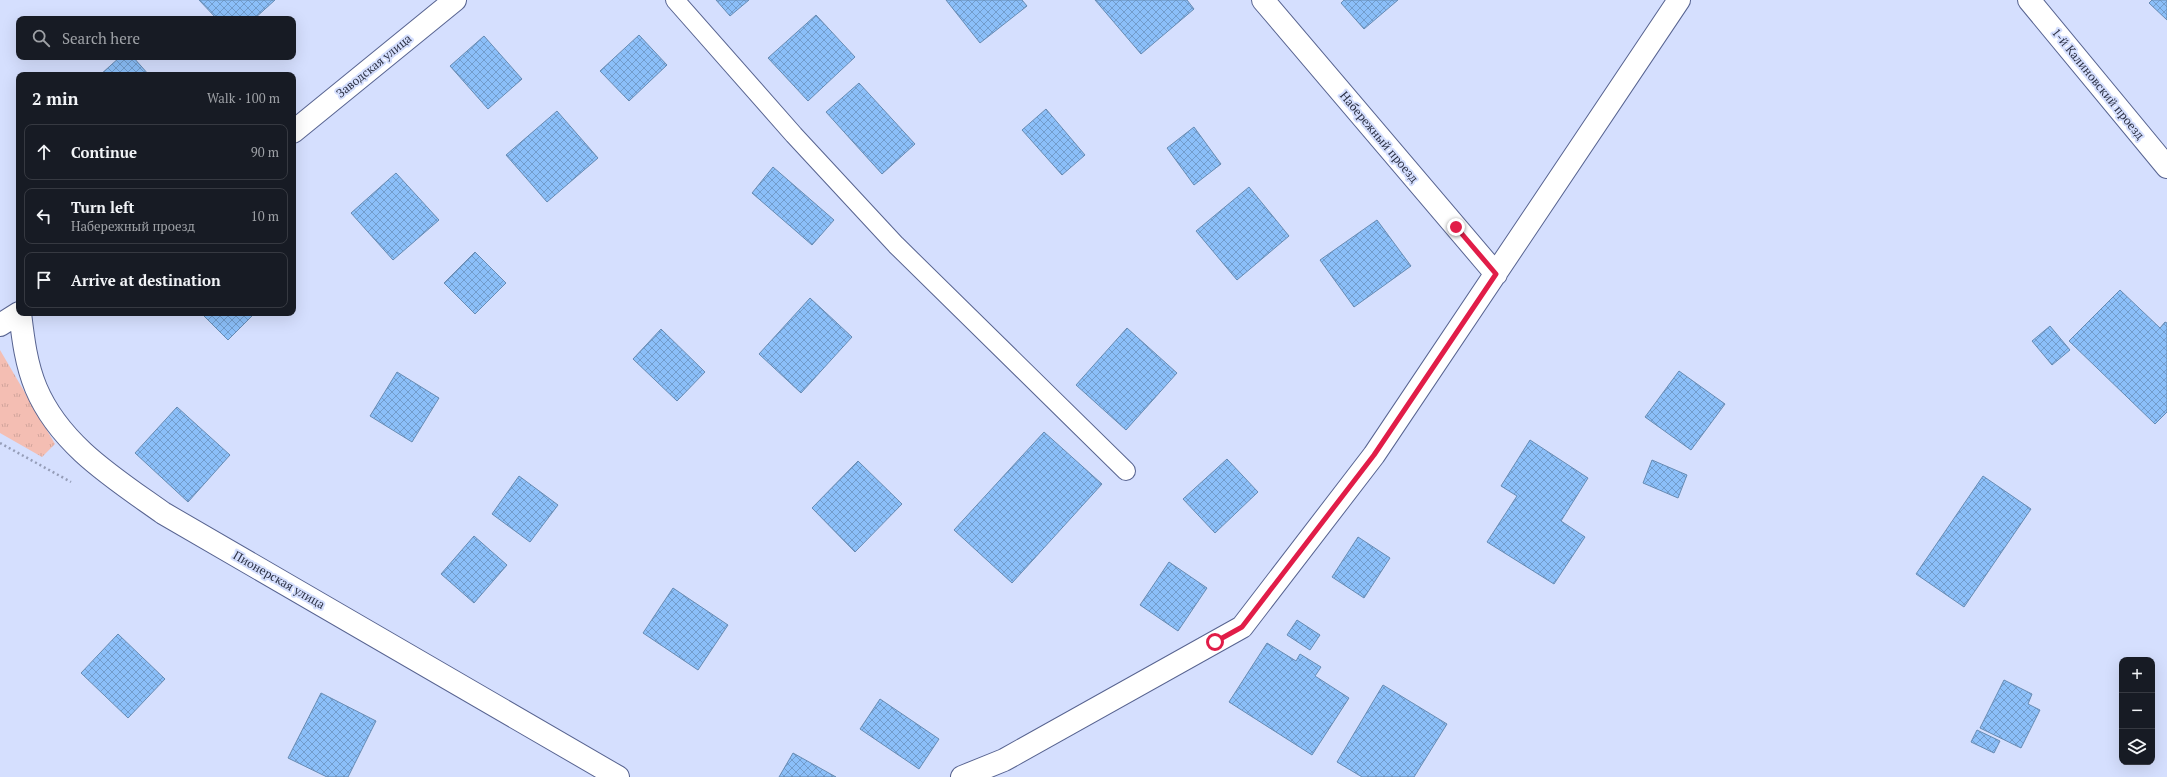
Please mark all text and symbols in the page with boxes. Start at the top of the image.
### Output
search box [16,16,296,60]
street label: 1-й Калиновский проезд [2049,25,2148,142]
icon: search [30,27,52,49]
text: Search here [62,28,140,48]
street label: Заводская улица [333,31,414,101]
text: 2 min [32,87,79,110]
street label: Набережный проезд [1337,88,1422,185]
text: Walk · 100 m [207,89,280,107]
icon: ahead [33,141,55,163]
text: Continue [71,142,137,162]
text: 90 m [251,143,279,161]
text: Turn left [71,197,135,217]
icon: left [33,205,55,227]
text: 10 m [251,207,279,225]
text: Набережный проезд [71,217,195,235]
route end [1447,218,1465,236]
icon: arrive [33,269,55,291]
text: Arrive at destination [71,270,221,290]
street label: Пионерская улица [231,547,328,612]
route start [1206,633,1224,651]
map controls [2119,657,2155,765]
button: + [2119,657,2155,693]
button: − [2119,693,2155,729]
button: layers [2119,729,2155,765]

